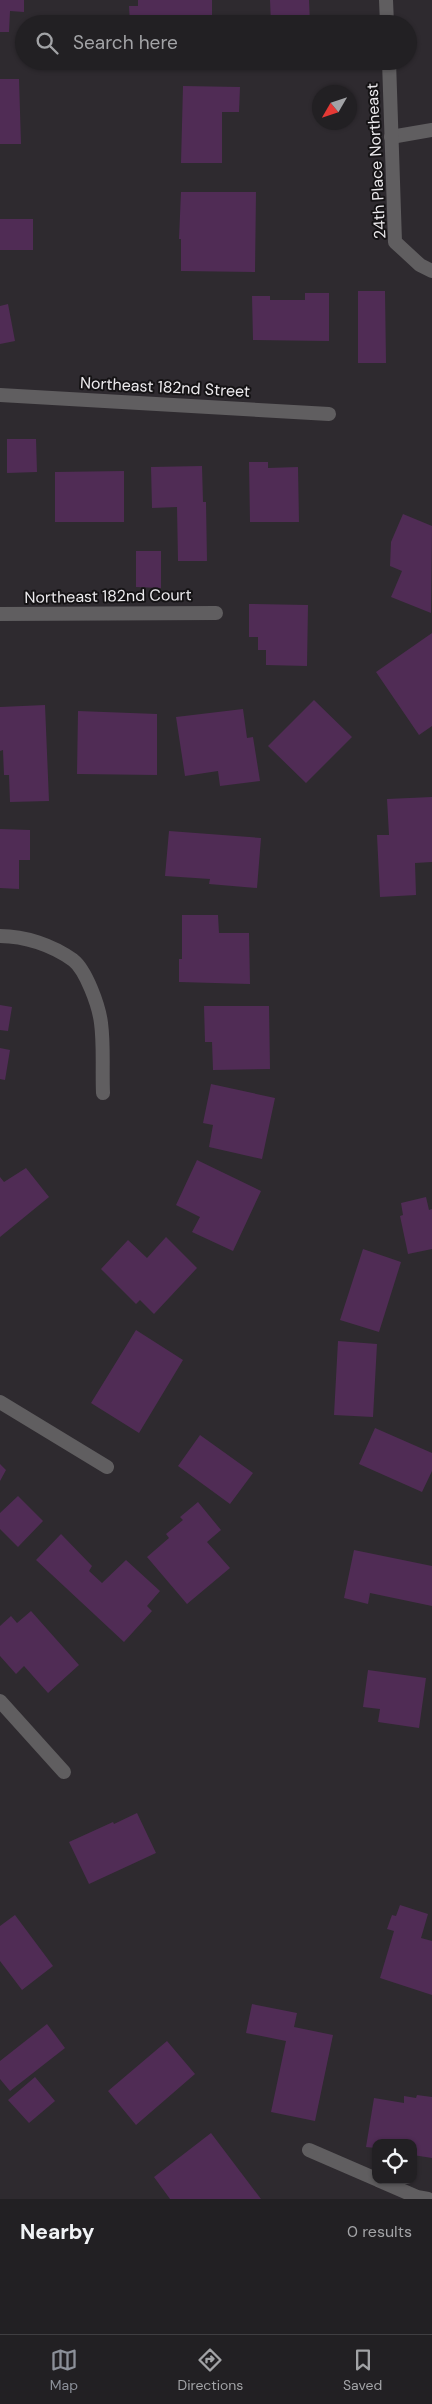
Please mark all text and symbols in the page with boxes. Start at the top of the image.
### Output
search box [15,15,417,70]
icon: search [33,29,61,57]
text: Search here [73,30,178,55]
street label: 24th Place Northeast [361,82,391,240]
north arrow [312,85,357,130]
street label: Northeast 182nd Street [79,372,251,402]
street label: Northeast 182nd Court [24,584,192,608]
map controls [372,2139,417,2184]
button: locate [372,2139,417,2184]
text: Nearby [20,2218,94,2246]
text: 0 results [347,2221,412,2242]
tab: Map [50,2346,78,2394]
tab: Directions [178,2346,243,2394]
tab: Saved [343,2346,382,2394]

